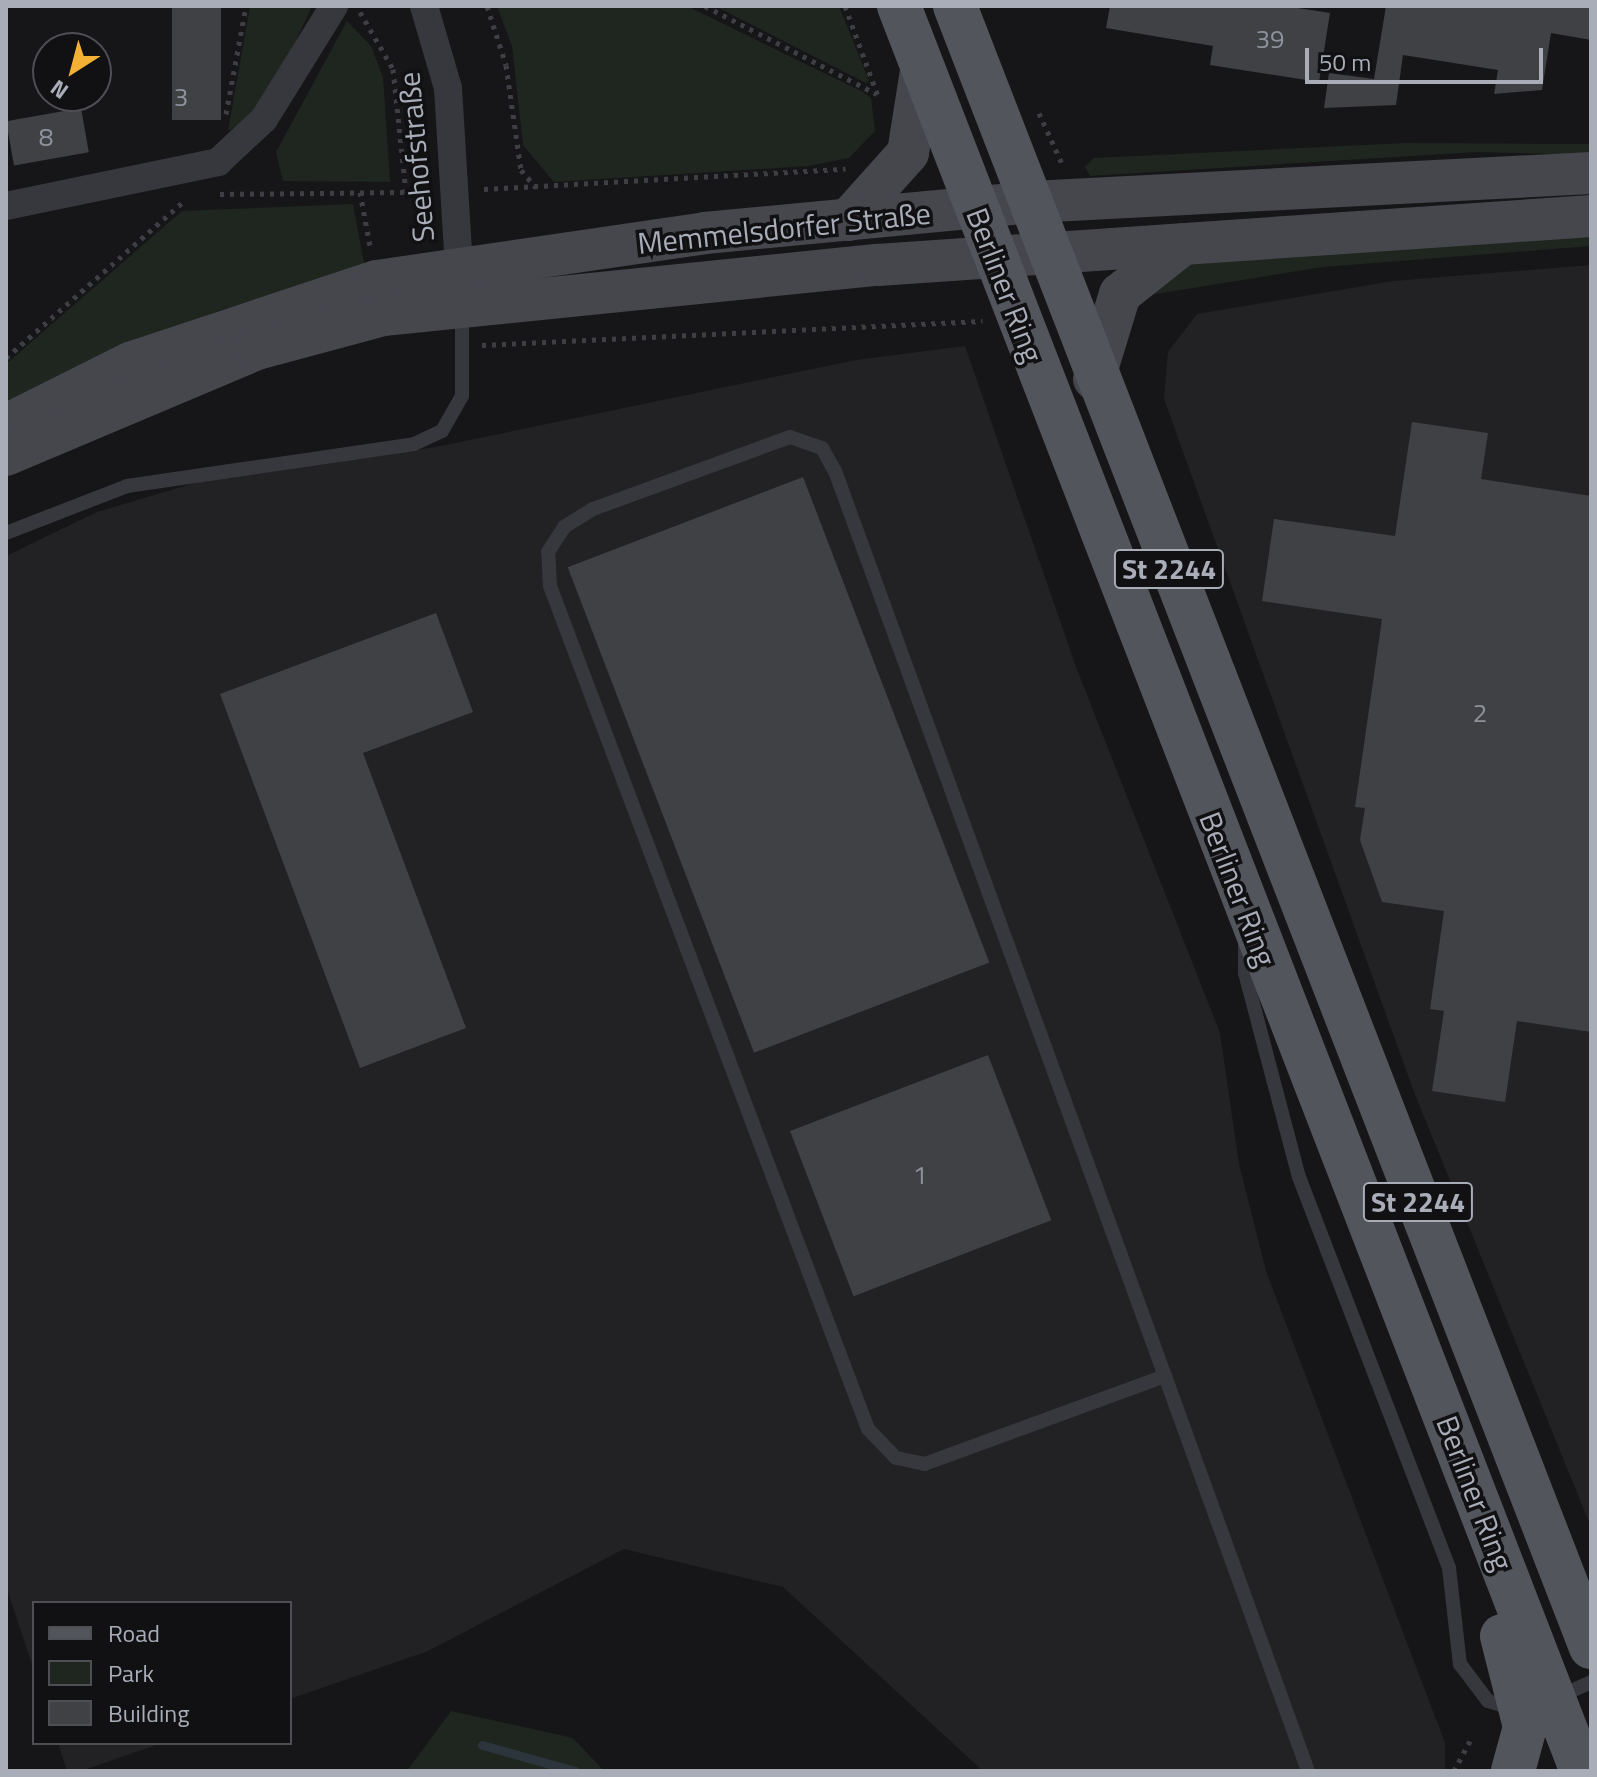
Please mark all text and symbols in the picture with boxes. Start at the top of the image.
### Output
house number: 39 [1255,23,1285,55]
north arrow [32,32,112,112]
scale bar [1309,32,1547,82]
text: 50 m [1319,44,1371,80]
street label: Seehofstraße [391,70,441,244]
text: N [43,72,75,108]
house number: 3 [174,81,188,113]
house number: 8 [39,121,53,153]
street label: Memmelsdorfer Straße [636,195,932,261]
street label: Berliner Ring [959,203,1051,367]
road number: St 2244 [1113,545,1225,593]
house number: 2 [1473,697,1487,729]
street label: Berliner Ring [1192,807,1284,971]
house number: 1 [913,1159,927,1191]
road number: St 2244 [1362,1178,1474,1226]
street label: Berliner Ring [1429,1411,1521,1575]
legend [32,1601,292,1745]
text: Road [108,1615,160,1651]
text: Park [108,1655,154,1691]
text: Building [108,1695,190,1731]

